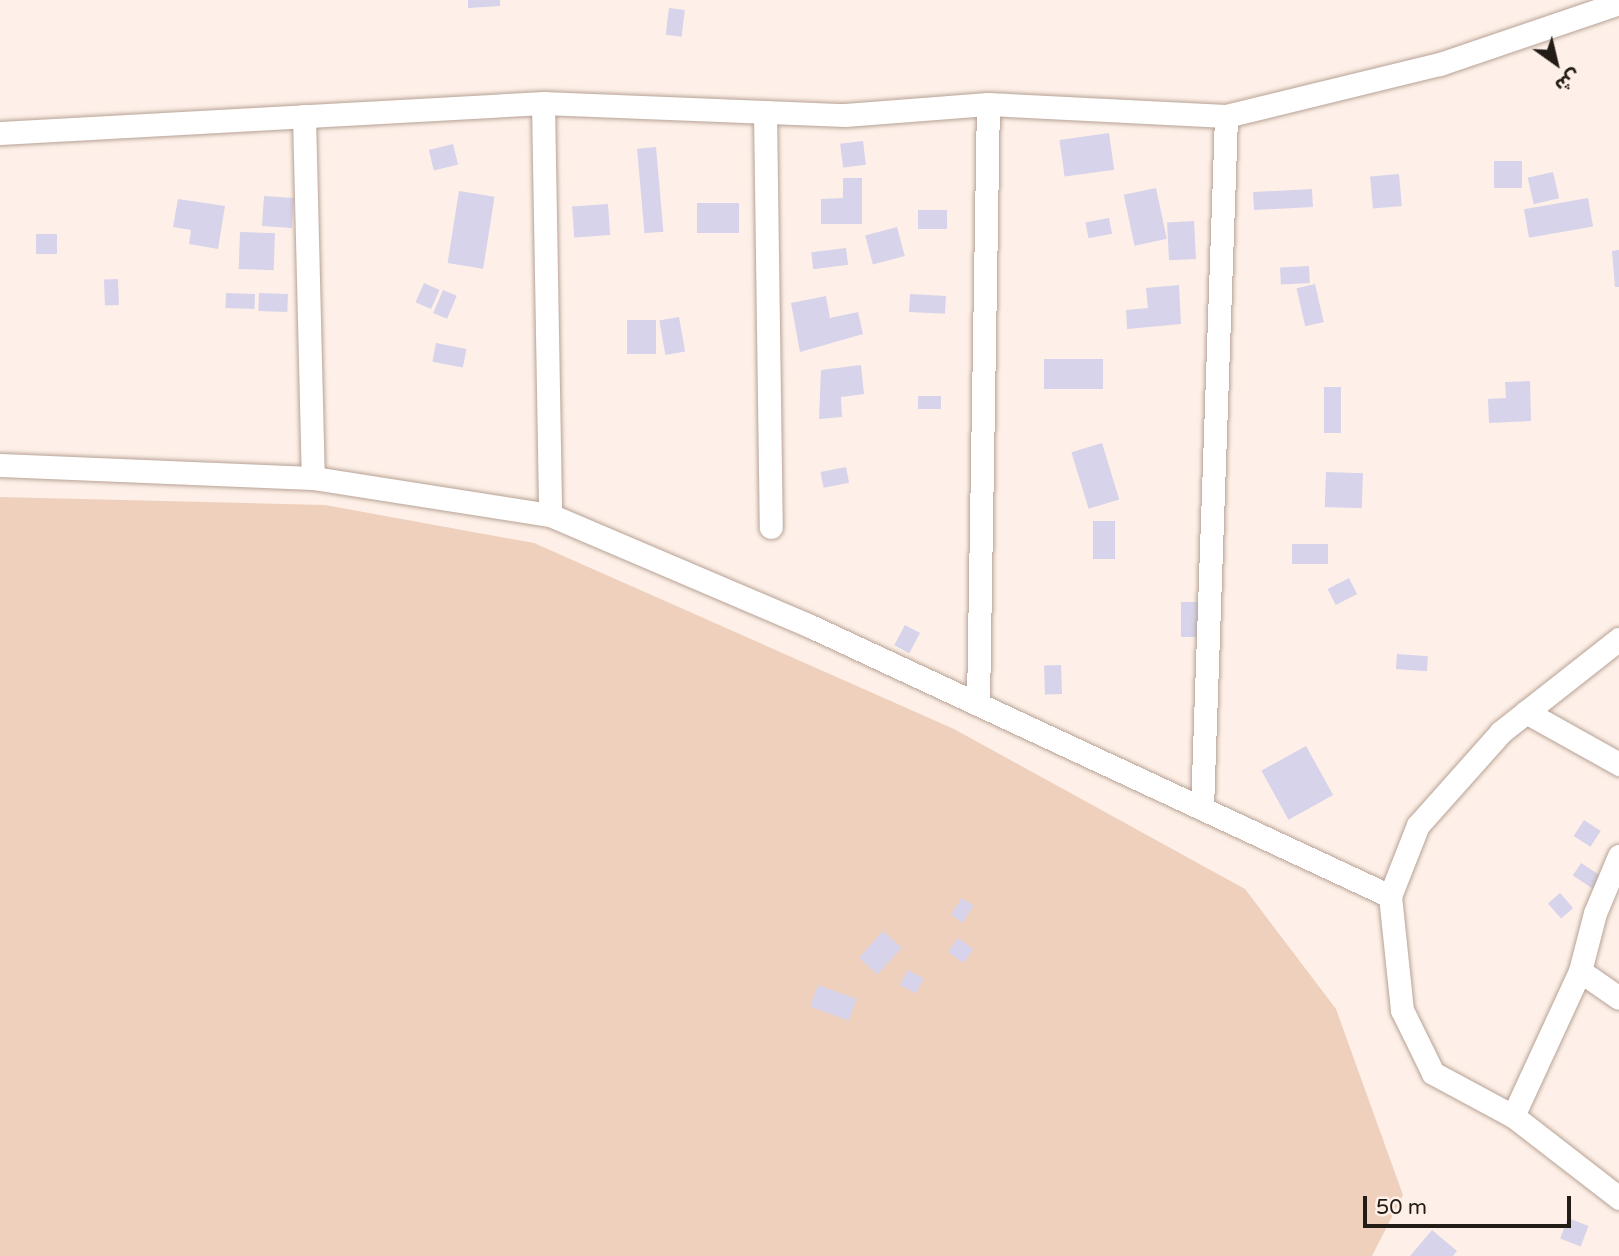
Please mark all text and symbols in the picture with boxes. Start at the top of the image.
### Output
north arrow [1521,28,1591,98]
text: ش [1551,64,1585,97]
scale bar [1367,1182,1575,1226]
text: 50 m [1376,1195,1427,1220]

